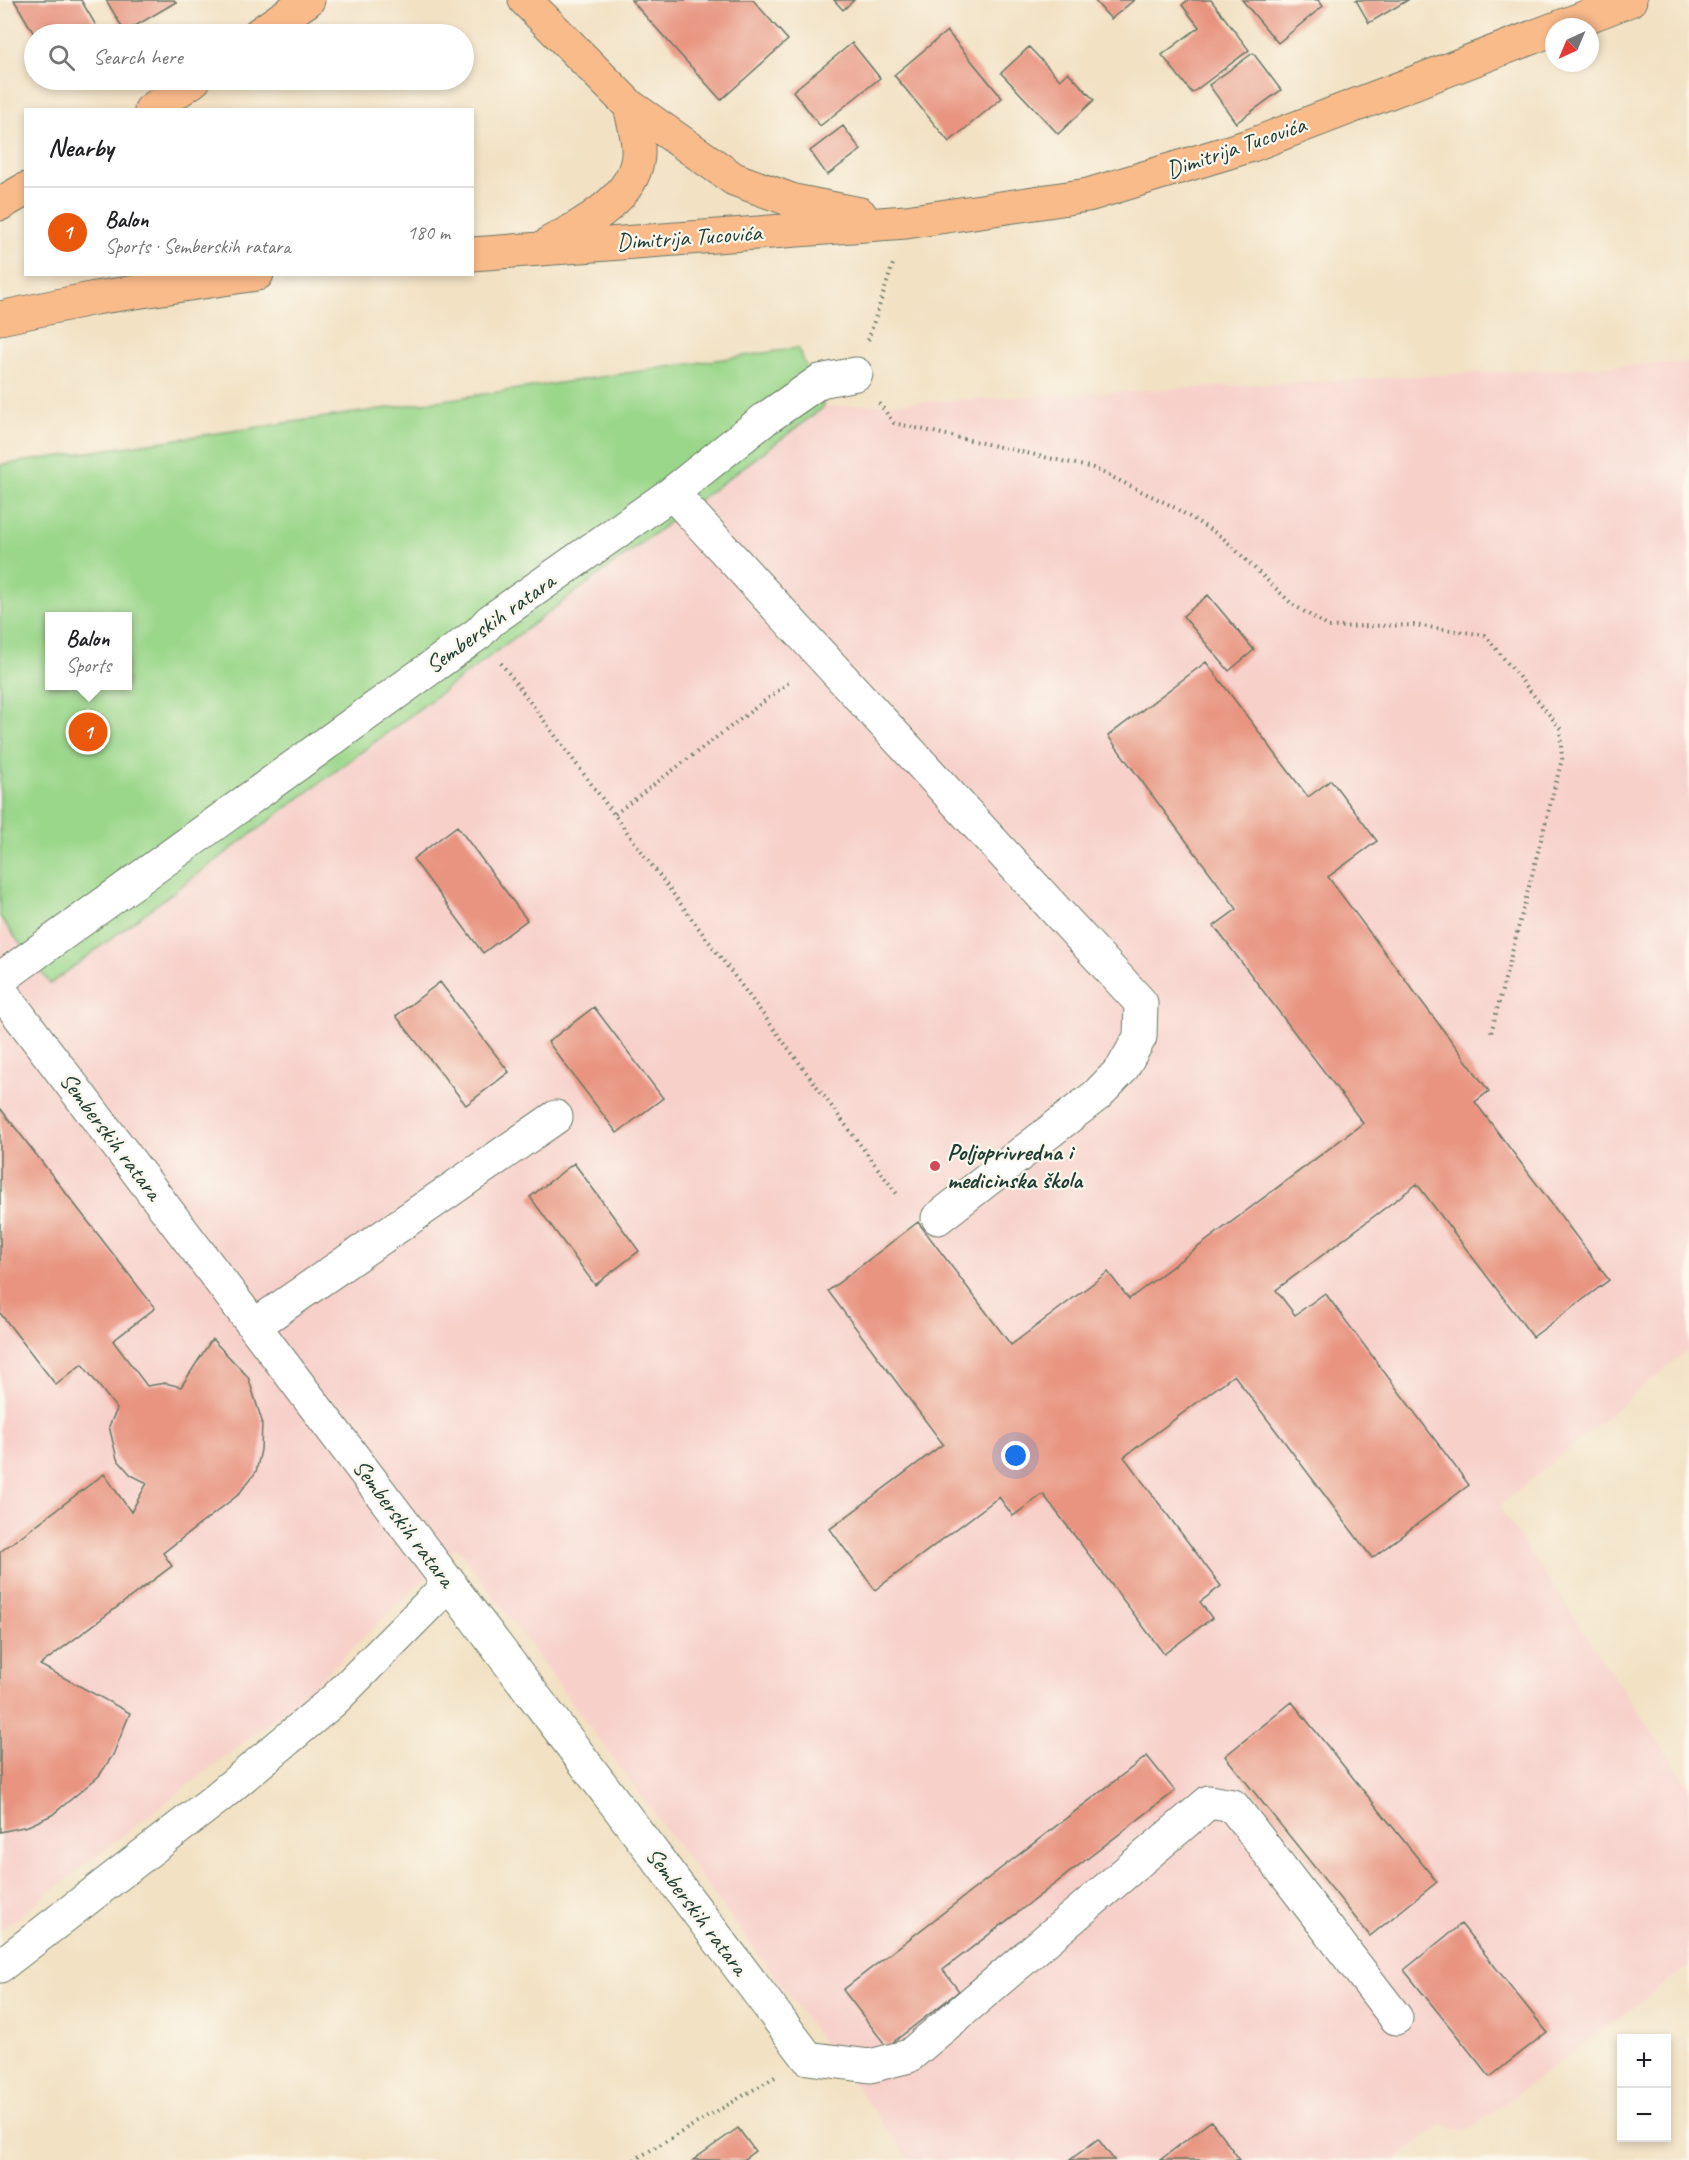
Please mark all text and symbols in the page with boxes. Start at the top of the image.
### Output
north arrow [1545,18,1599,72]
search box [24,24,474,90]
icon: search [45,41,78,74]
text: Search here [93,43,183,71]
street label: Dimitrija Tucovića [1162,109,1311,185]
text: Nearby [48,131,113,164]
text: Balon [105,206,148,234]
street label: Dimitrija Tucovića [615,217,764,257]
text: 1 [63,220,72,245]
text: 180 m [407,220,450,245]
text: Sports · Semberskih ratara [105,234,290,259]
street label: Semberskih ratara [419,565,562,680]
popup [45,612,132,690]
text: Balon [66,625,109,653]
text: Sports [66,653,111,678]
pin: 1 [68,710,107,754]
street label: Semberskih ratara [53,1066,170,1208]
place label: Poljoprivredna i medicinska škola [947,1137,1084,1195]
marker: Poljoprivredna i medicinska škola [928,1159,942,1173]
your location [1001,1441,1030,1470]
street label: Semberskih ratara [346,1453,463,1595]
street label: Semberskih ratara [639,1841,756,1983]
map controls [1617,2034,1671,2142]
button: + [1617,2034,1671,2088]
button: − [1617,2088,1671,2142]

